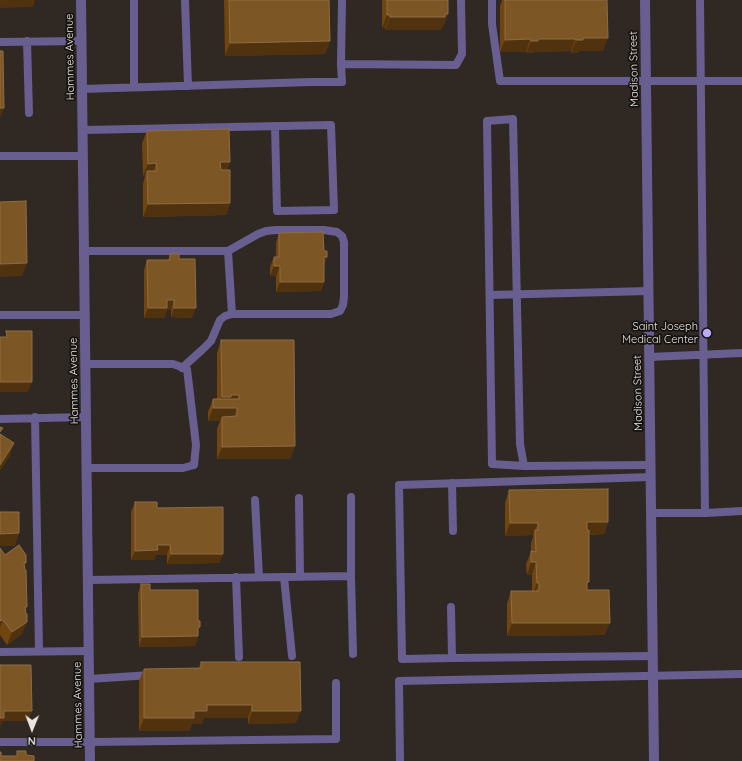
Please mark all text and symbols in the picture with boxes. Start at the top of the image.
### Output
street label: Hammes Avenue [63,14,77,100]
street label: Madison Street [627,31,641,107]
place label: Saint Joseph Medical Center [622,320,698,346]
marker: Saint Joseph Medical Center [701,327,713,339]
street label: Hammes Avenue [67,338,81,424]
street label: Madison Street [631,355,645,431]
street label: Hammes Avenue [71,662,85,748]
north arrow [12,709,52,749]
text: N [28,734,36,748]

